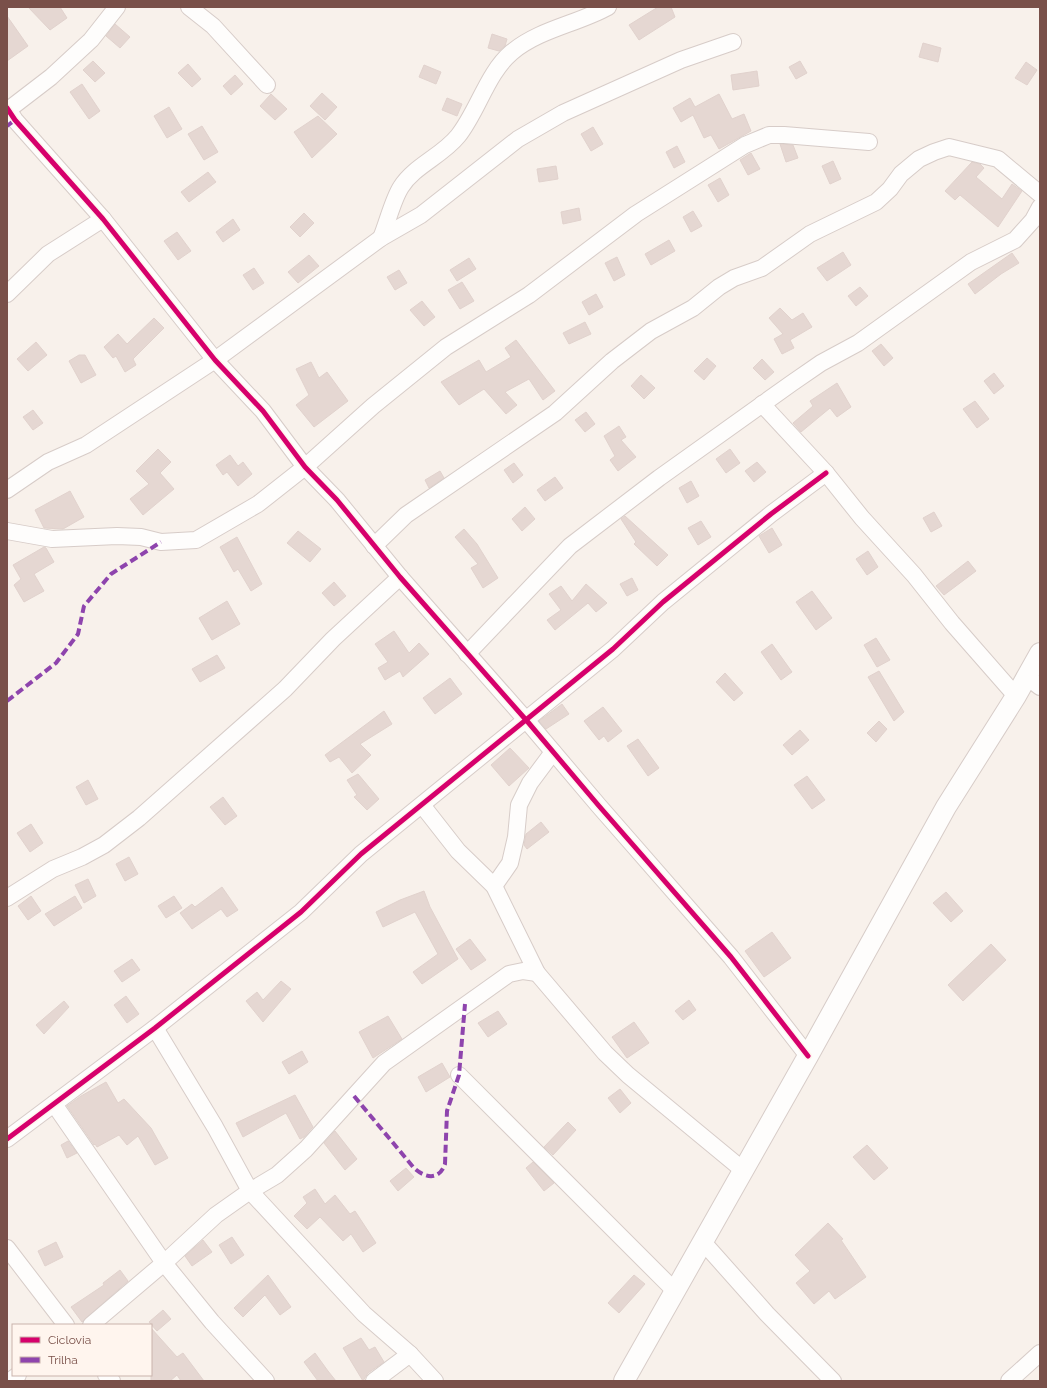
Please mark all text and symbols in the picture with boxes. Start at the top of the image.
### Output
legend [12,1324,152,1376]
text: Ciclovia [48,1333,91,1347]
text: Trilha [48,1353,78,1367]

